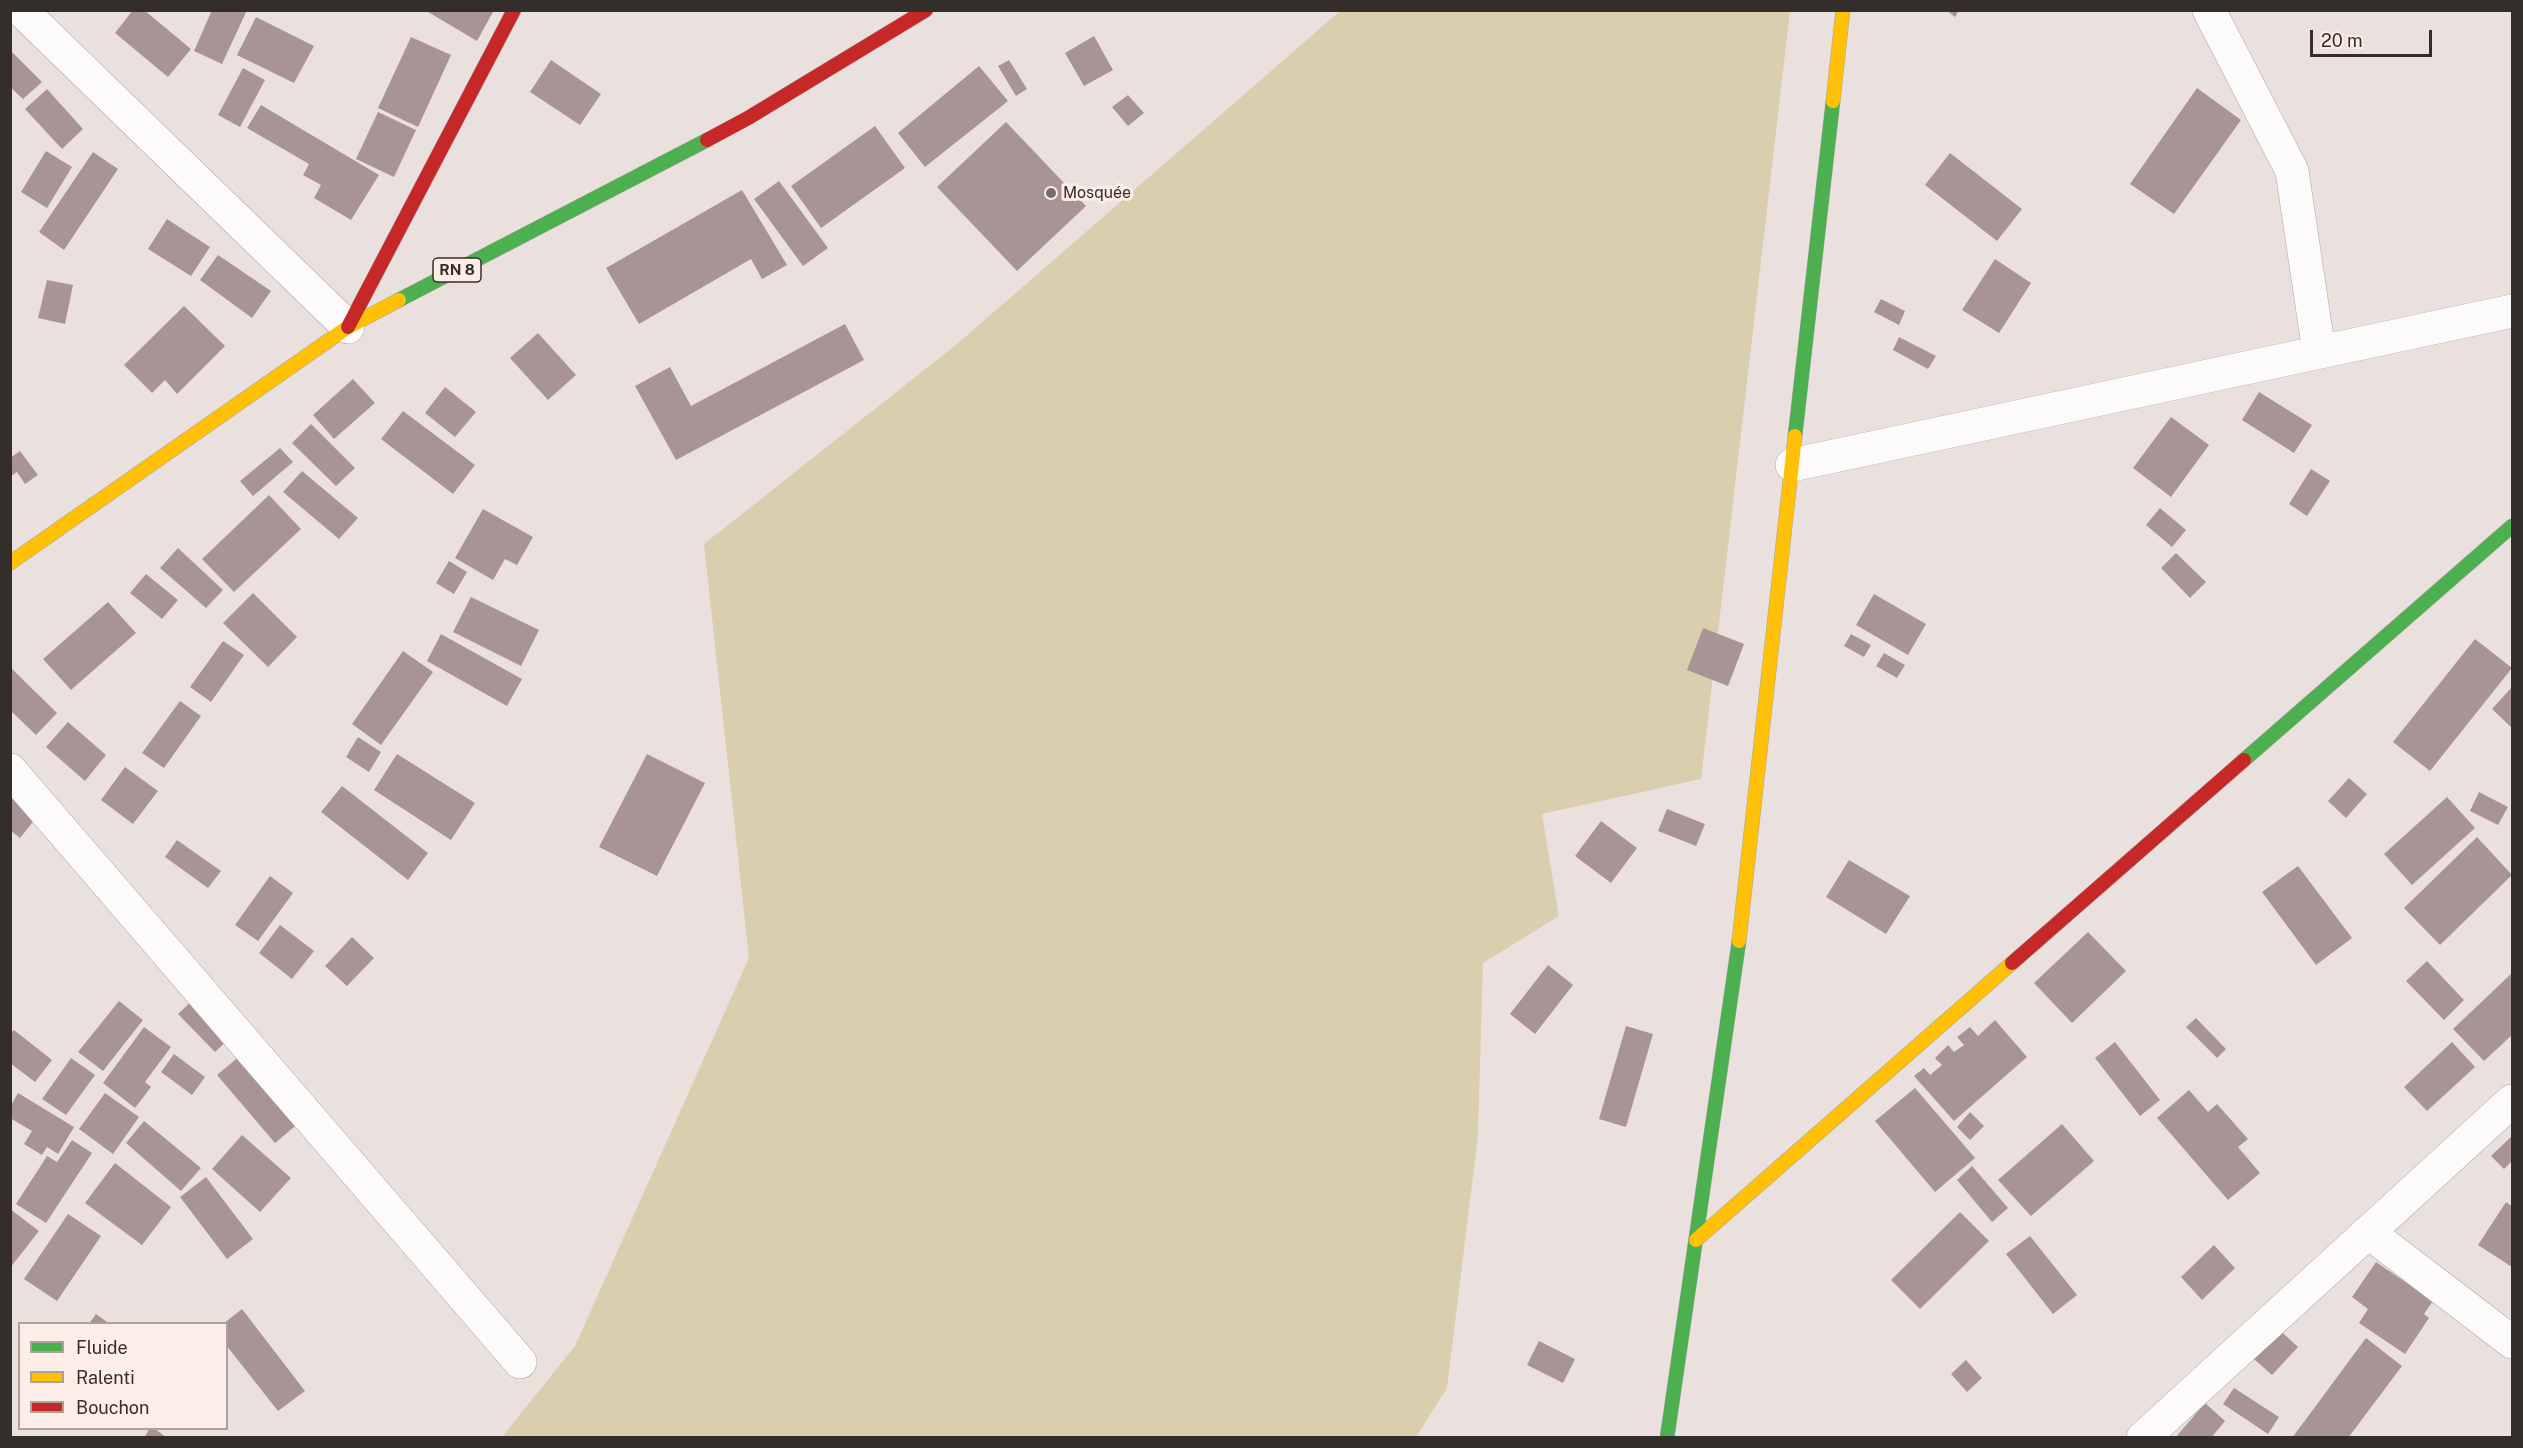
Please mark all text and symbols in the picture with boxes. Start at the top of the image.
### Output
scale bar [2313,18,2434,56]
text: 20 m [2321,30,2363,51]
place label: Mosquée [1063,183,1131,203]
marker: Mosquée [1044,186,1058,200]
road number: RN 8 [433,258,481,282]
legend [18,1322,228,1430]
text: Fluide [76,1337,128,1358]
text: Ralenti [76,1367,135,1388]
text: Bouchon [76,1397,149,1418]

